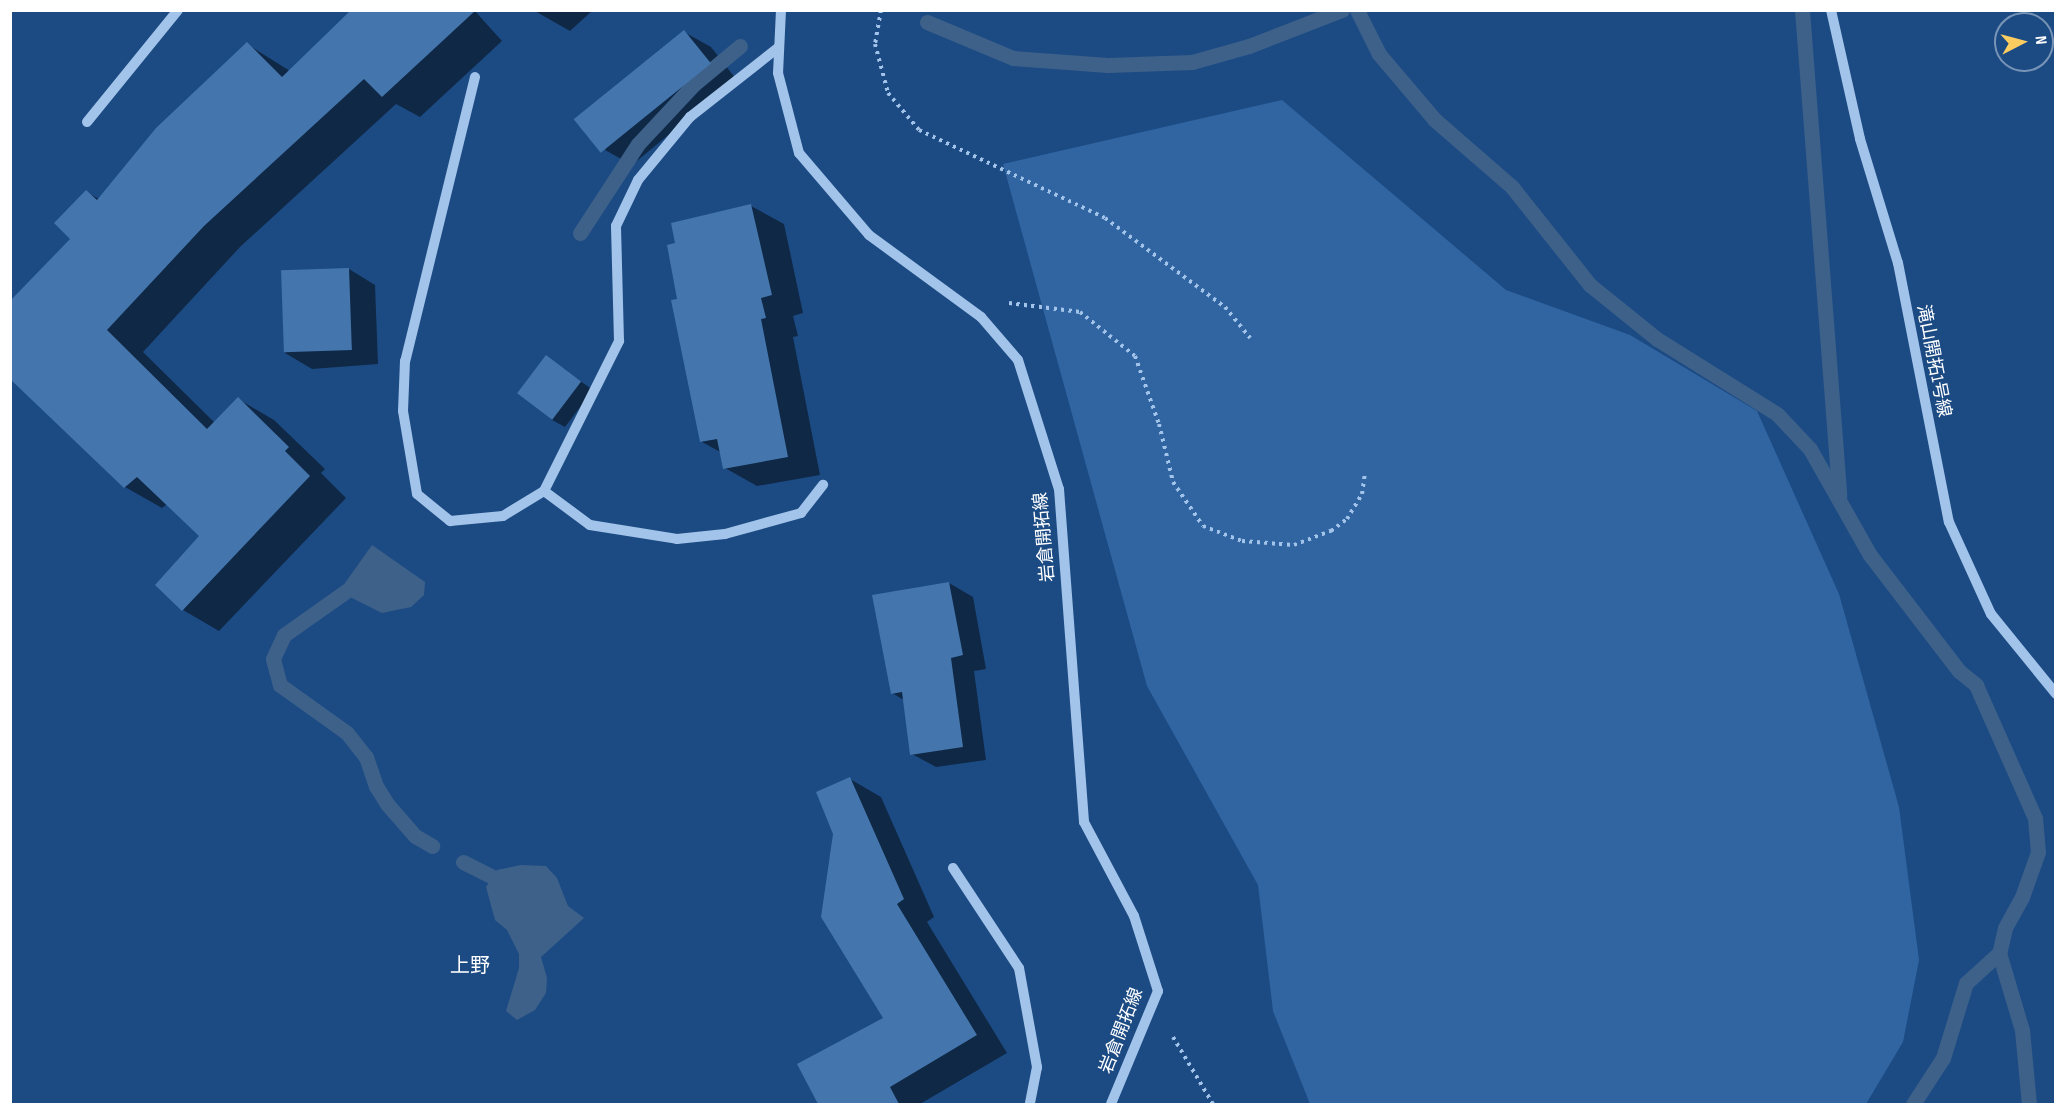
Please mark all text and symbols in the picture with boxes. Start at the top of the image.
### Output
north arrow [1994,12,2054,72]
text: N [2031,35,2050,46]
street label: 滝山開拓1号線 [1911,303,1955,419]
street label: 岩倉開拓線 [1030,491,1060,583]
district label: 上野 [450,954,490,978]
street label: 岩倉開拓線 [1096,985,1148,1077]

